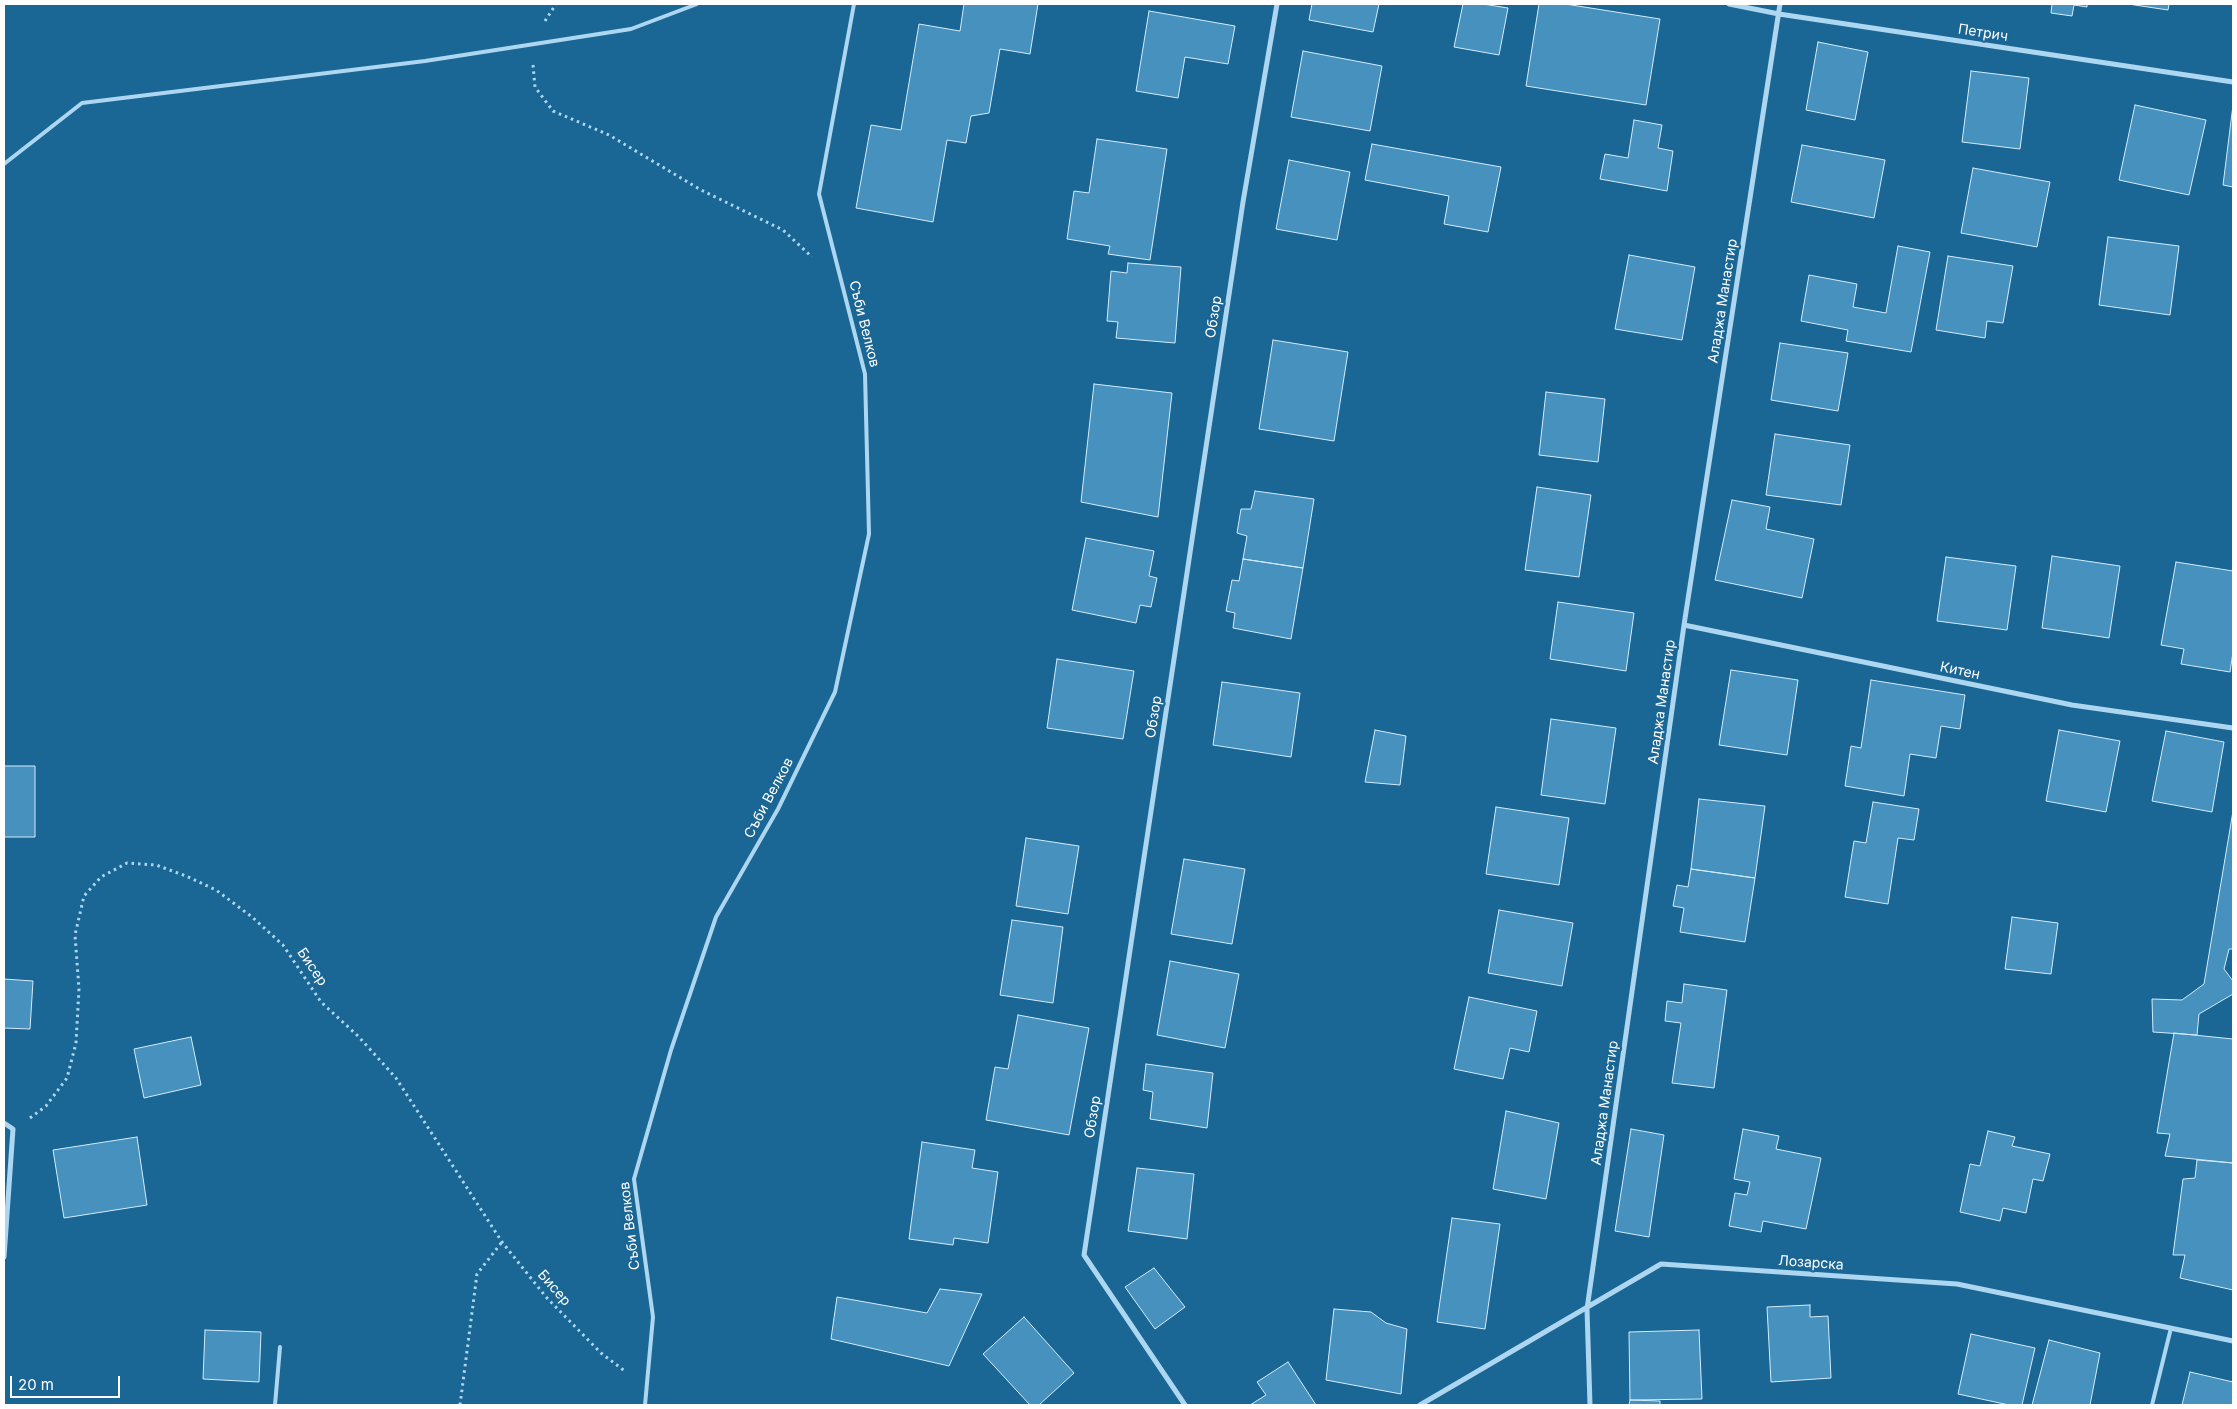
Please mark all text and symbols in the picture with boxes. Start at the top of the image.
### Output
street label: Петрич [1957,21,2009,45]
street label: Аладжа Манастир [1705,238,1741,364]
street label: Съби Велков [845,279,883,369]
street label: Обзор [1202,295,1226,339]
street label: Аладжа Манастир [1645,639,1679,765]
street label: Китен [1938,659,1982,683]
street label: Обзор [1142,695,1166,739]
street label: Съби Велков [741,755,797,841]
street label: Бисер [293,945,331,989]
street label: Аладжа Манастир [1588,1040,1622,1166]
street label: Обзор [1081,1095,1105,1139]
street label: Съби Велков [616,1181,644,1271]
street label: Лозарска [1778,1252,1844,1274]
street label: Бисер [534,1267,574,1309]
scale bar [12,1366,122,1398]
text: 20 m [18,1375,54,1394]

